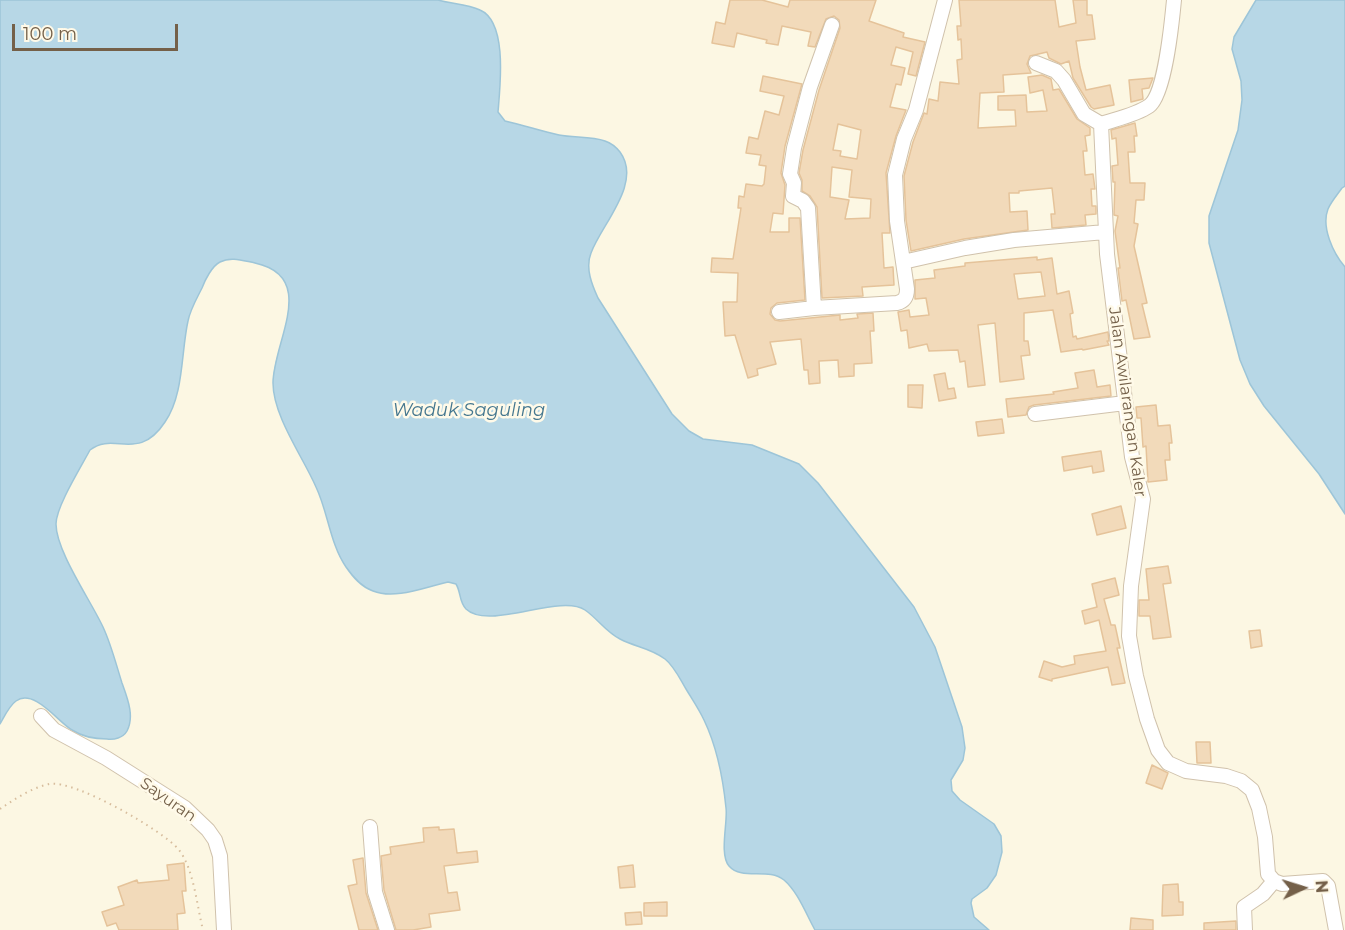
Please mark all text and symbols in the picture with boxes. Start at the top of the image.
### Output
scale bar [15,12,182,50]
text: 100 m [23,23,77,45]
street label: Jalan Awilarangan Kaler [1104,306,1150,498]
water label: Waduk Saguling [393,400,545,422]
street label: Sayuran [136,774,200,826]
north arrow [1273,858,1333,918]
text: N [1312,880,1331,894]

